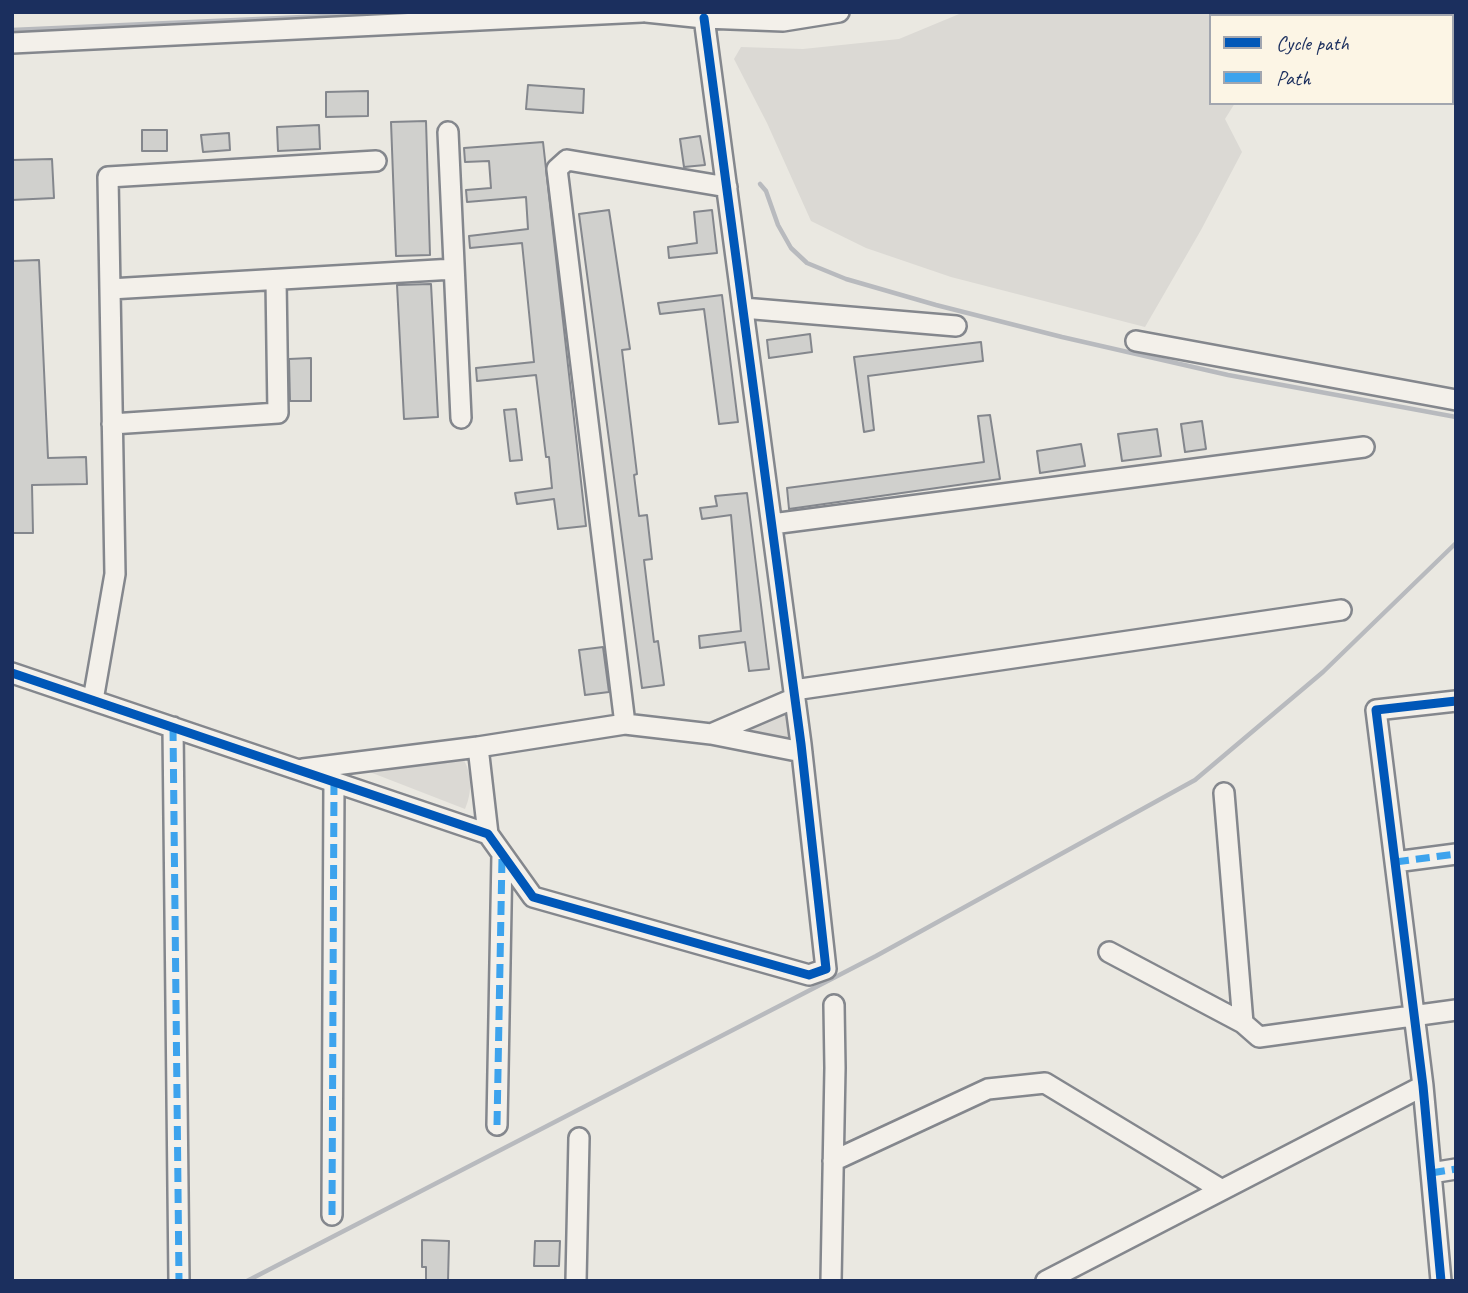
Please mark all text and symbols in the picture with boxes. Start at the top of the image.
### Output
legend [1209,14,1454,105]
text: Cycle path [1276,30,1349,56]
text: Path [1276,65,1311,91]

